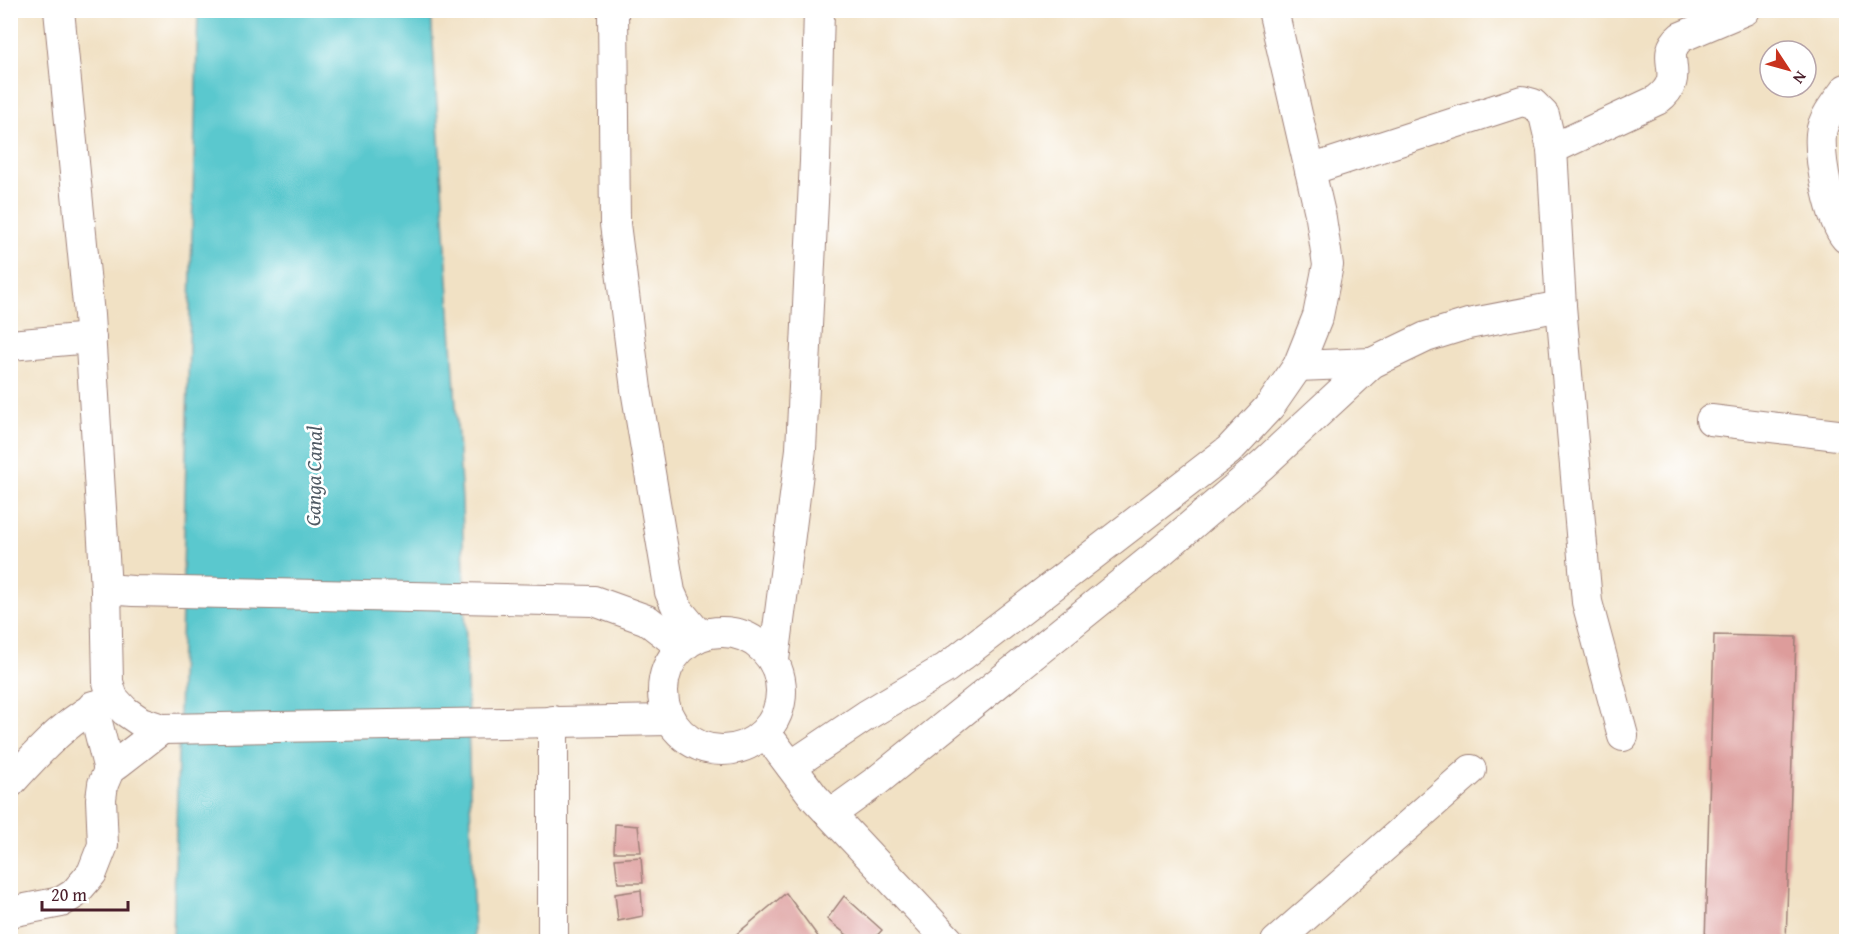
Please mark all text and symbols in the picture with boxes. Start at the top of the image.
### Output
north arrow [1758,39,1818,99]
text: N [1787,66,1813,89]
water label: Ganga Canal [297,426,330,526]
scale bar [42,874,128,912]
text: 20 m [51,881,87,908]

